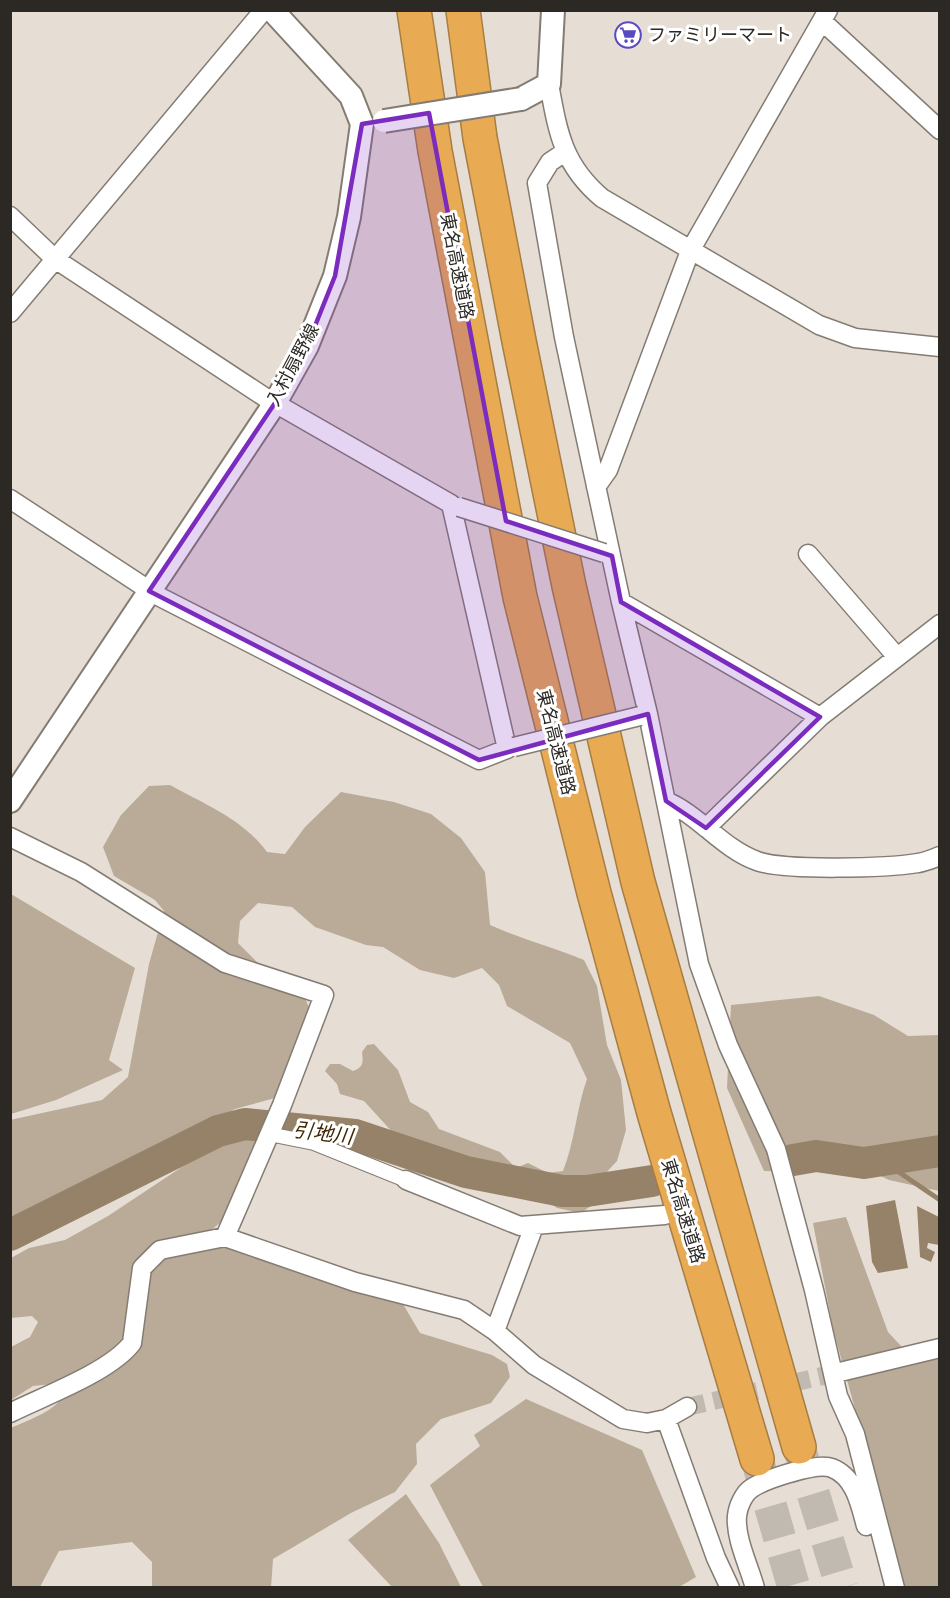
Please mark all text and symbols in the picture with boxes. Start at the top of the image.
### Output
supermarket icon: ファミリーマート [613,20,643,50]
place label: ファミリーマート [648,25,792,46]
street label: 東名高速道路 [436,211,477,321]
street label: 入村扇野線 [263,321,324,410]
street label: 東名高速道路 [532,687,579,797]
water label: 引地川 [292,1118,356,1150]
street label: 東名高速道路 [657,1156,708,1266]

